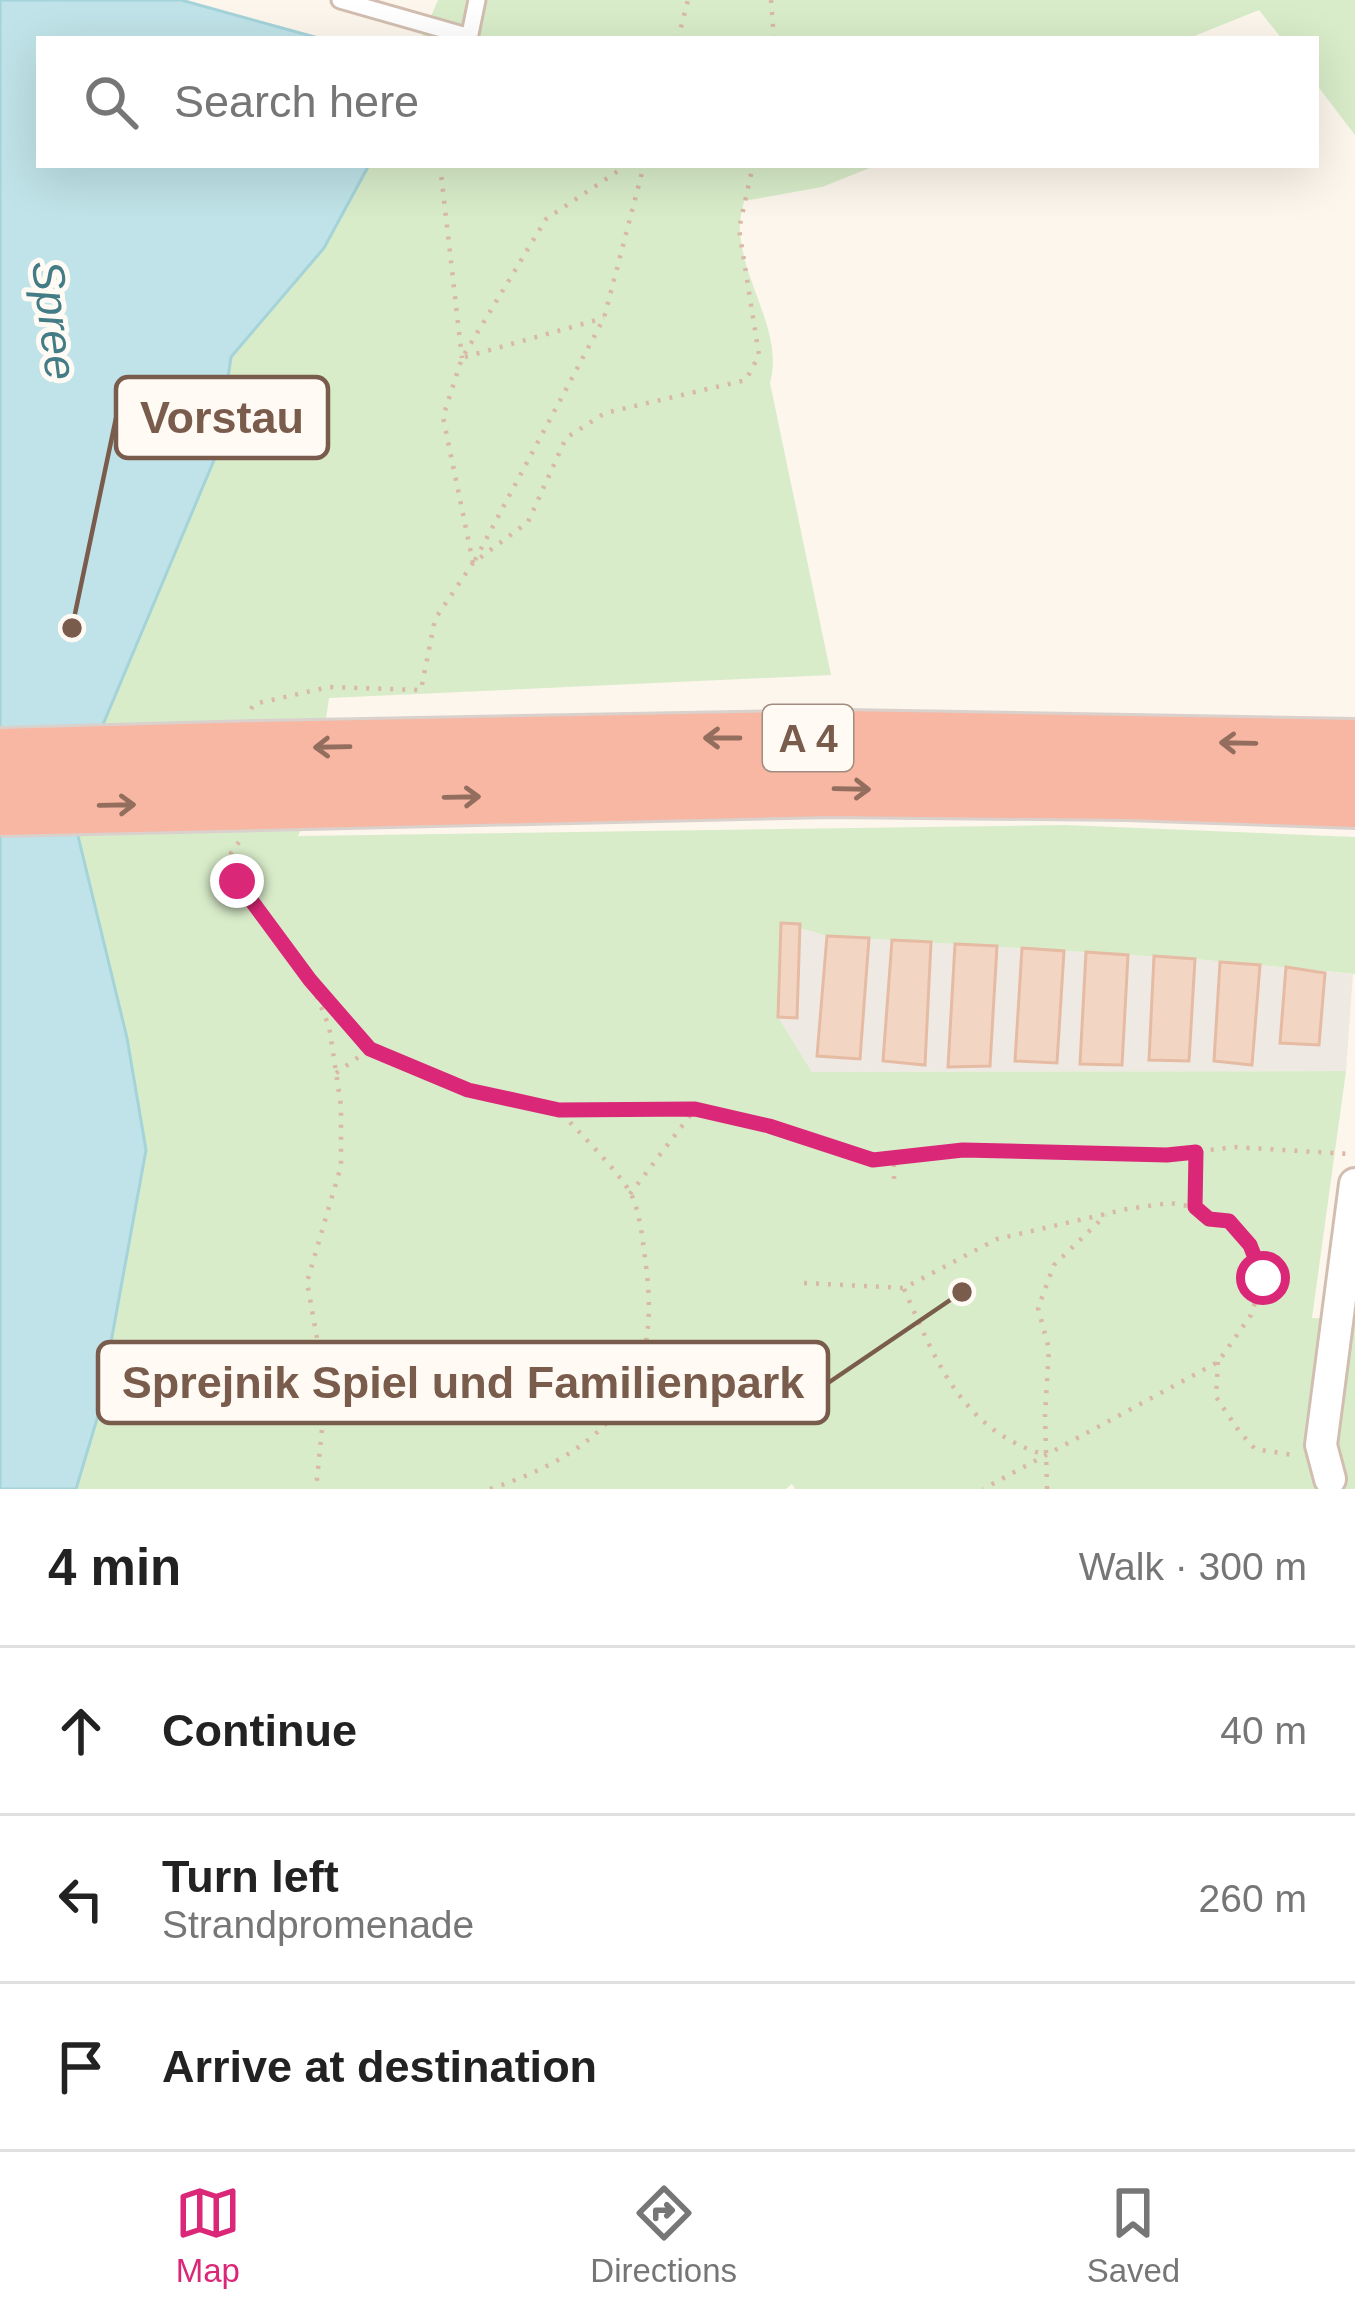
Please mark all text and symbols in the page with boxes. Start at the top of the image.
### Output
search box [36,36,1319,168]
icon: search [78,69,144,135]
text: Search here [174,76,419,127]
water label: Spree [22,257,87,383]
callout: Vorstau [116,377,328,458]
text: Vorstau [140,392,304,443]
road number: A 4 [763,705,853,771]
one-way arrow [703,727,742,750]
one-way arrow [1219,732,1258,755]
one-way arrow [313,736,352,759]
one-way arrow [832,778,871,800]
one-way arrow [442,785,481,808]
one-way arrow [97,794,136,817]
route end [210,854,264,908]
route start [1236,1251,1290,1305]
callout: Sprejnik Spiel und Familienpark [98,1342,828,1423]
text: Sprejnik Spiel und Familienpark [122,1357,805,1408]
text: 4 min [48,1539,181,1596]
text: Walk · 300 m [1079,1545,1307,1588]
icon: ahead [48,1698,114,1764]
text: Continue [162,1705,357,1756]
text: 40 m [1220,1709,1307,1752]
text: Turn left [162,1851,339,1902]
icon: left [48,1866,114,1932]
text: 260 m [1199,1877,1307,1920]
text: Strandpromenade [162,1903,474,1946]
icon: arrive [48,2034,114,2100]
text: Arrive at destination [162,2041,597,2092]
tab: Map [175,2180,241,2290]
tab: Directions [590,2180,737,2290]
tab: Saved [1087,2180,1180,2290]

